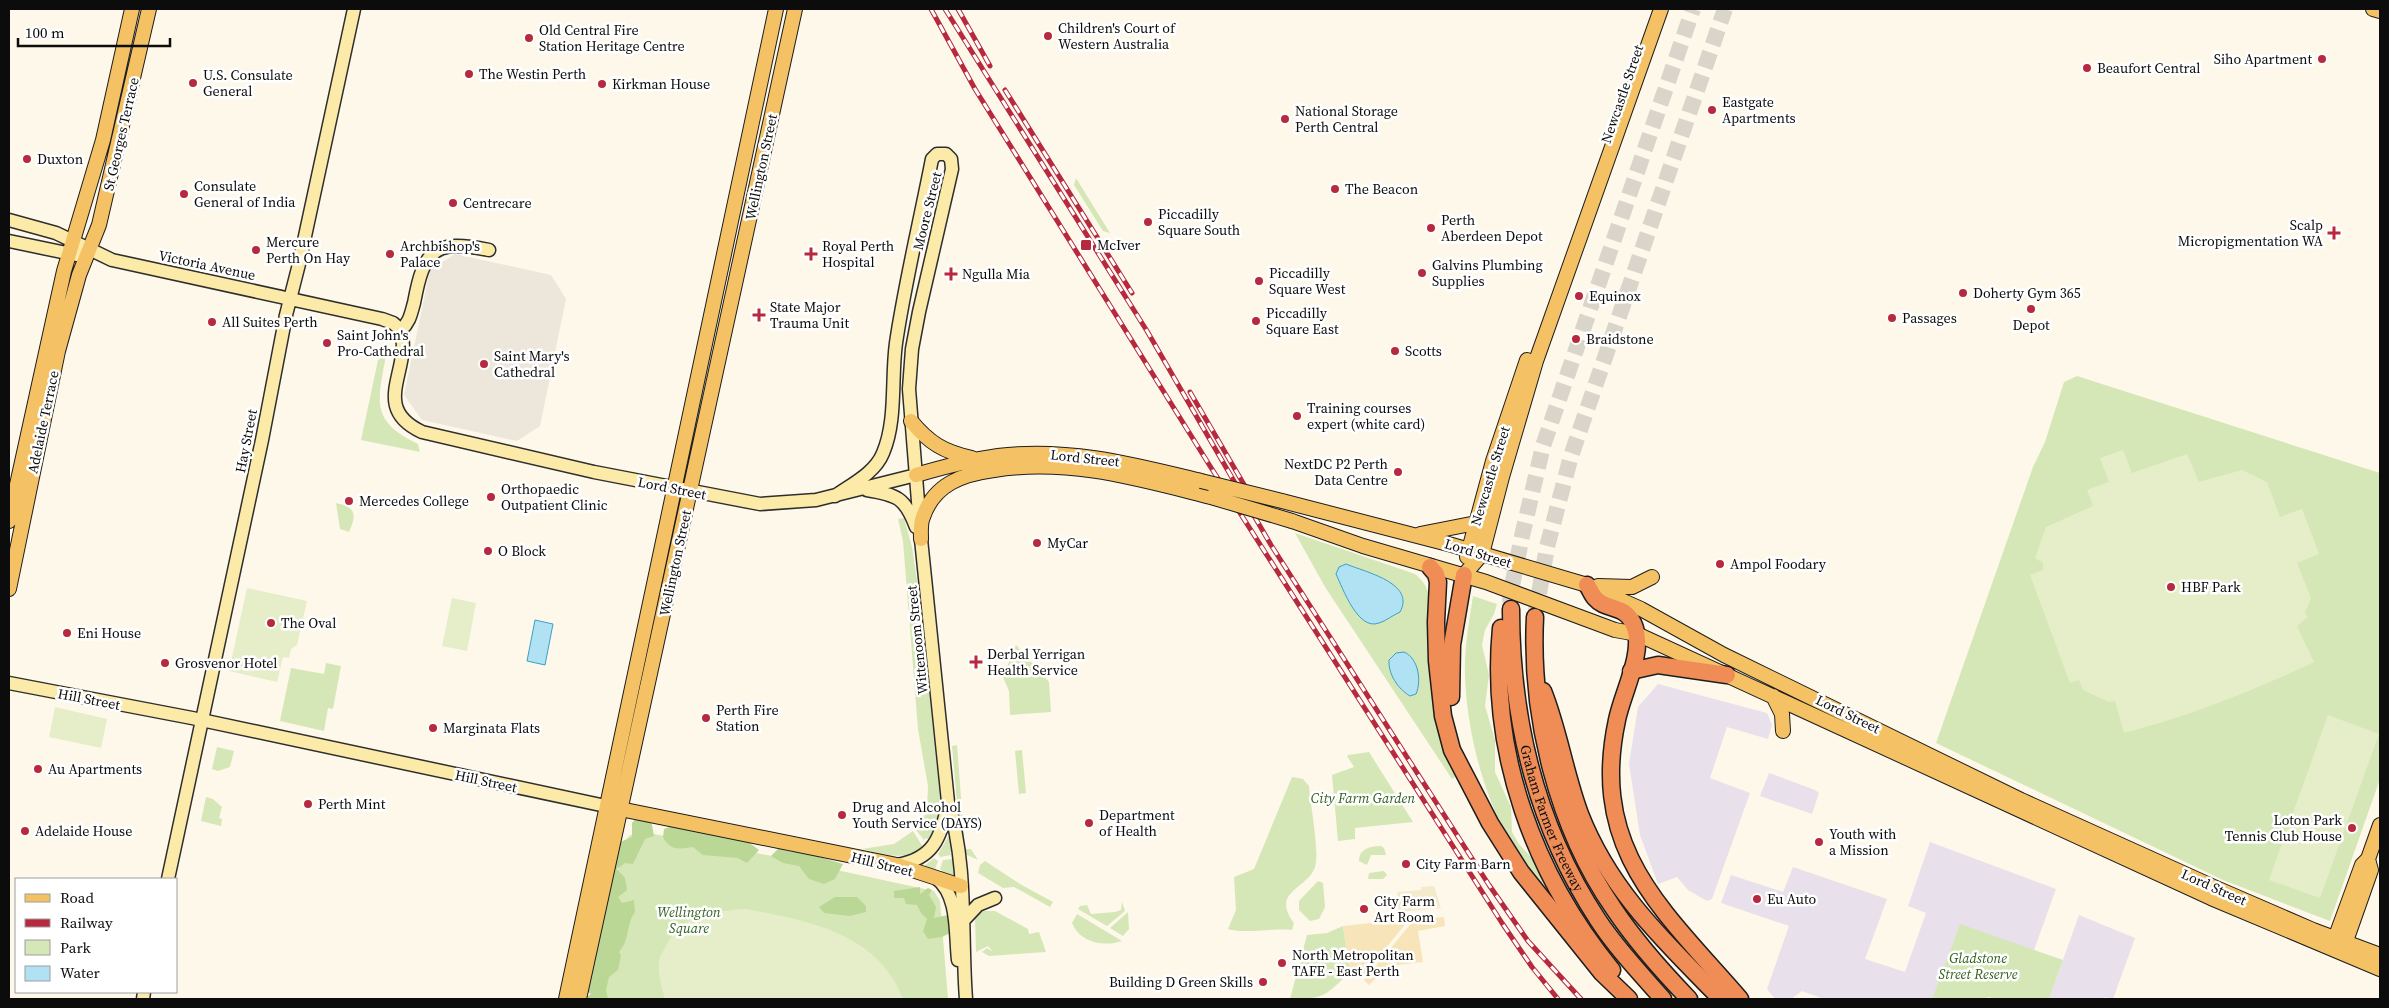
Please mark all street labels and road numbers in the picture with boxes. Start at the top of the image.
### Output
street label: Newcastle Street [1596,42,1648,146]
street label: St Georges Terrace [98,75,144,193]
street label: Wellington Street [740,112,782,222]
street label: Moore Street [908,169,947,252]
street label: Victoria Avenue [157,245,257,285]
street label: Adelaide Terrace [22,369,64,475]
street label: Hay Street [230,407,262,474]
street label: Newcastle Street [1465,423,1515,528]
street label: Lord Street [1050,444,1121,472]
street label: Lord Street [636,472,708,505]
street label: Wellington Street [654,508,696,618]
street label: Lord Street [1442,533,1514,573]
street label: Wittenoom Street [901,584,933,696]
street label: Hill Street [56,683,122,715]
street label: Lord Street [1813,690,1884,738]
street label: Graham Farmer Freeway [1515,743,1589,896]
street label: Hill Street [453,765,519,797]
street label: Hill Street [849,847,915,881]
street label: Lord Street [2178,864,2250,910]

